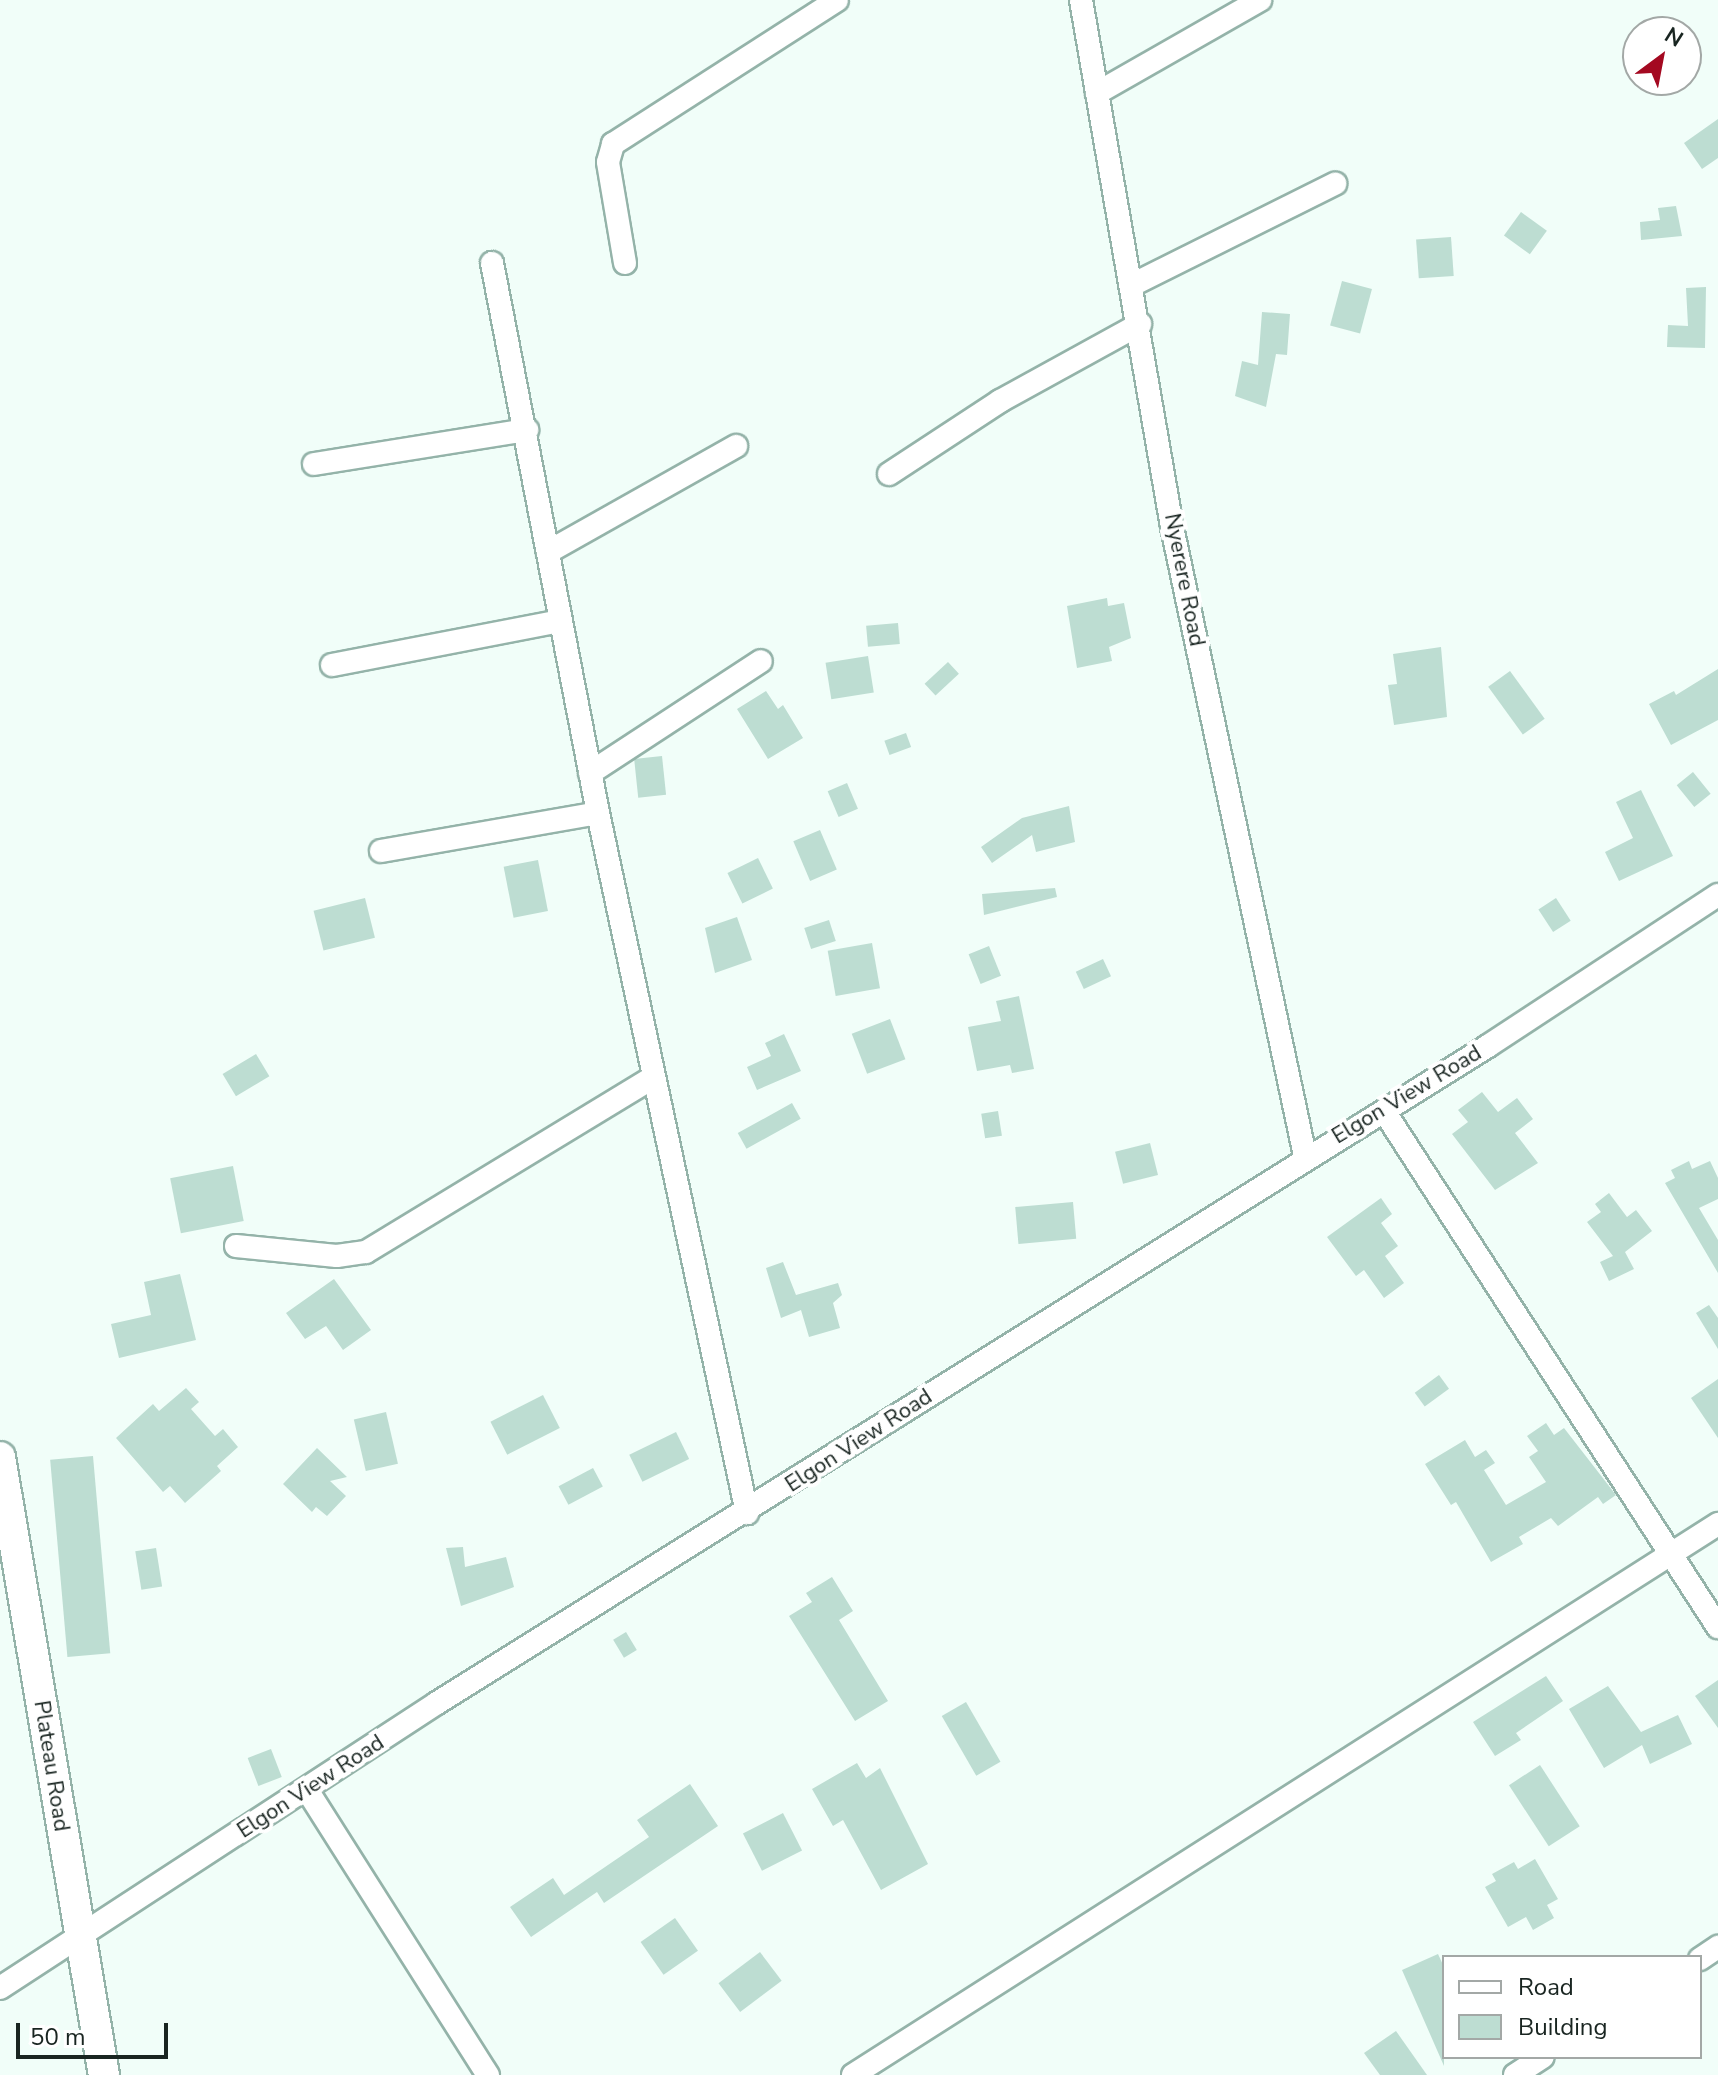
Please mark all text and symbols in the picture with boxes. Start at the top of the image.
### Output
north arrow [1622,16,1702,96]
text: N [1659,20,1689,54]
street label: Nyerere Road [1158,511,1210,649]
street label: Elgon View Road [1327,1040,1487,1150]
street label: Elgon View Road [781,1384,937,1498]
street label: Plateau Road [28,1699,74,1833]
street label: Elgon View Road [233,1730,389,1844]
legend [1442,1955,1702,2059]
text: Road [1518,1971,1574,2003]
scale bar [20,2007,172,2057]
text: Building [1518,2011,1608,2043]
text: 50 m [30,2021,86,2053]

